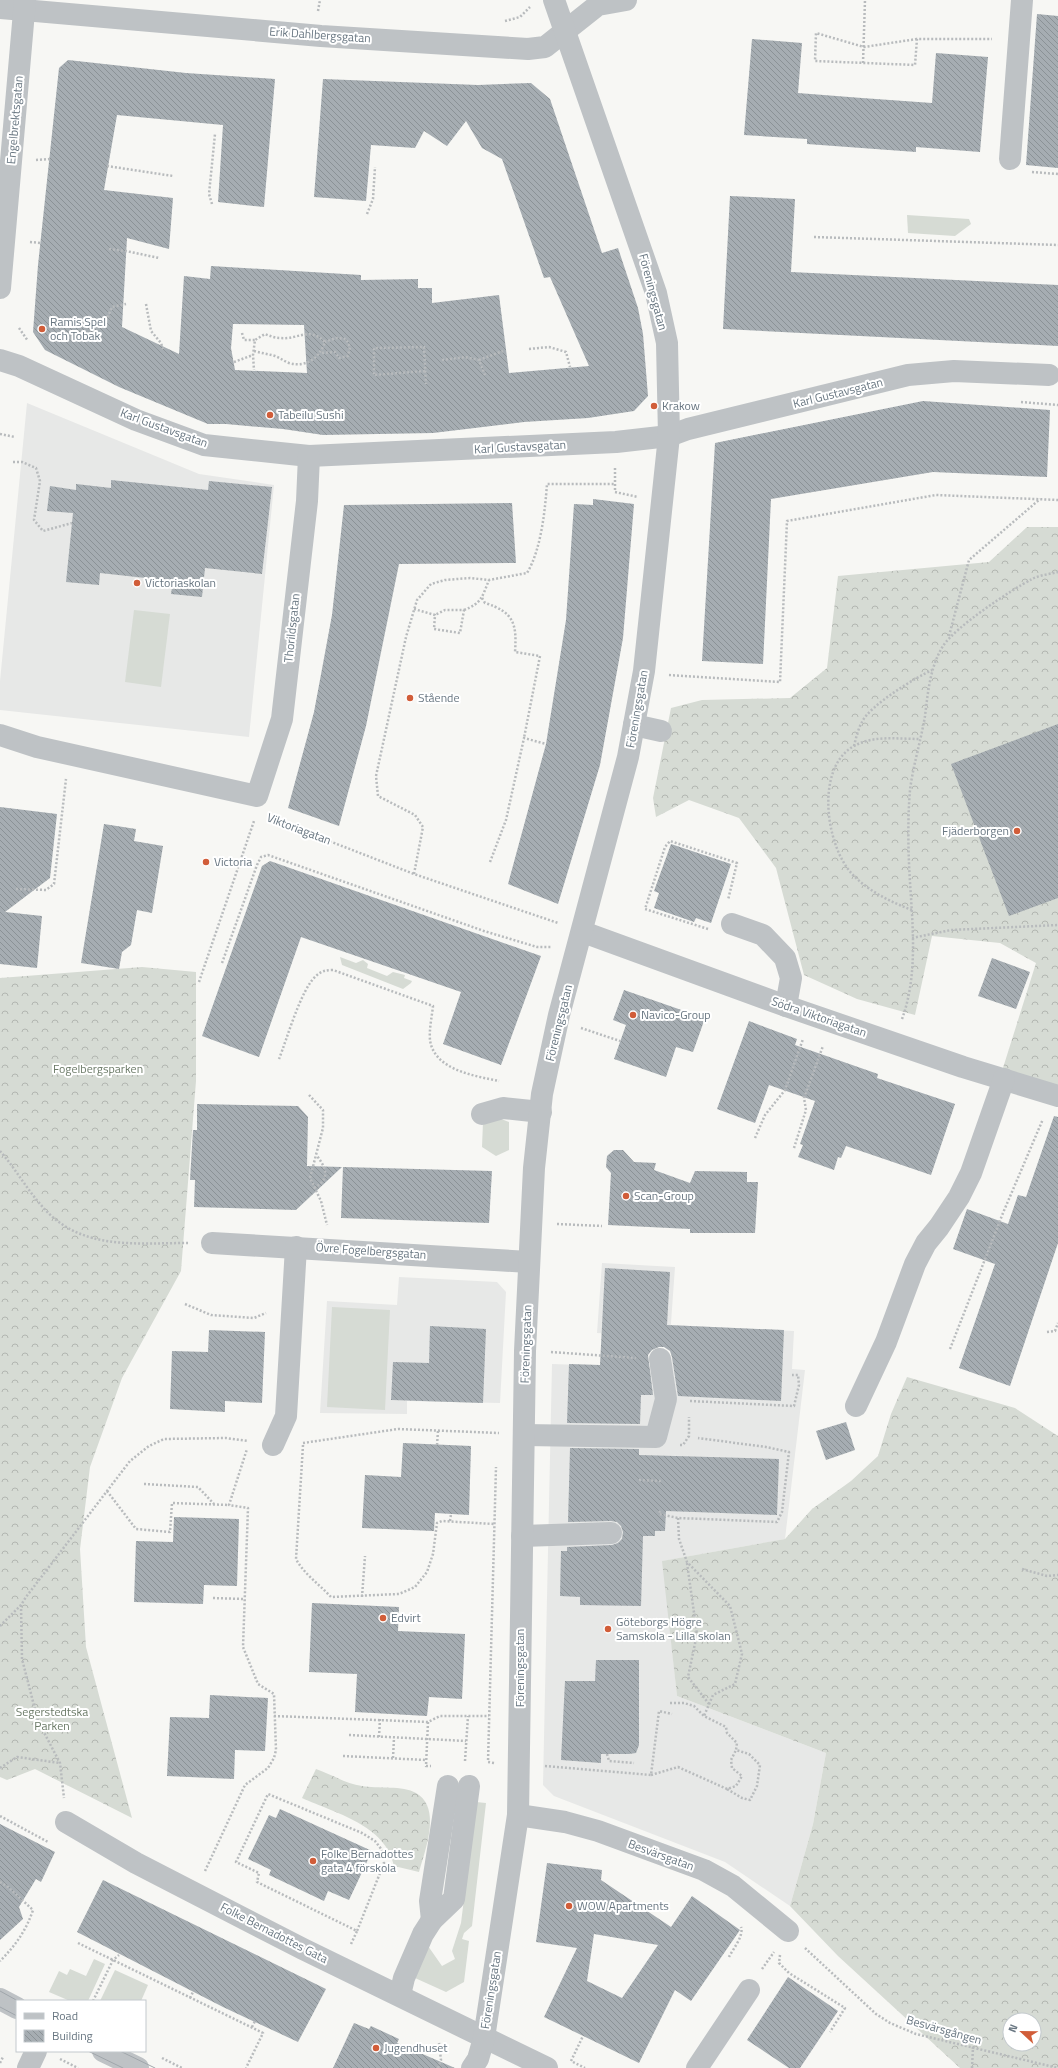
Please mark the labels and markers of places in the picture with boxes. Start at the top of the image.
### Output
place label: Ramis Spel och Tobak [50,312,106,345]
marker: Ramis Spel och Tobak [37,324,47,334]
place label: Krakow [662,396,700,415]
marker: Krakow [649,401,659,411]
place label: Tabeilu Sushi [278,405,344,424]
marker: Tabeilu Sushi [265,410,275,420]
place label: Victoriaskolan [145,573,216,592]
marker: Victoriaskolan [132,578,142,588]
place label: Stående [418,688,460,707]
marker: Stående [405,693,415,703]
place label: Fjäderborgen [942,821,1009,840]
marker: Fjäderborgen [1012,826,1022,836]
place label: Victoria [214,852,252,871]
marker: Victoria [201,857,211,867]
place label: Navico-Group [641,1005,711,1024]
marker: Navico-Group [628,1010,638,1020]
place label: Scan-Group [634,1186,694,1205]
marker: Scan-Group [621,1191,631,1201]
place label: Edvirt [391,1608,421,1627]
place label: Göteborgs Högre Samskola - Lilla skolan [616,1612,731,1645]
marker: Edvirt [378,1613,388,1623]
marker: Göteborgs Högre Samskola - Lilla skolan [603,1624,613,1634]
place label: Folke Bernadottes gata 4 förskola [321,1844,414,1877]
marker: Folke Bernadottes gata 4 förskola [308,1856,318,1866]
place label: WOW Apartments [577,1896,669,1915]
marker: WOW Apartments [564,1901,574,1911]
place label: Jugendhuset [384,2038,448,2057]
marker: Jugendhuset [371,2043,381,2053]

